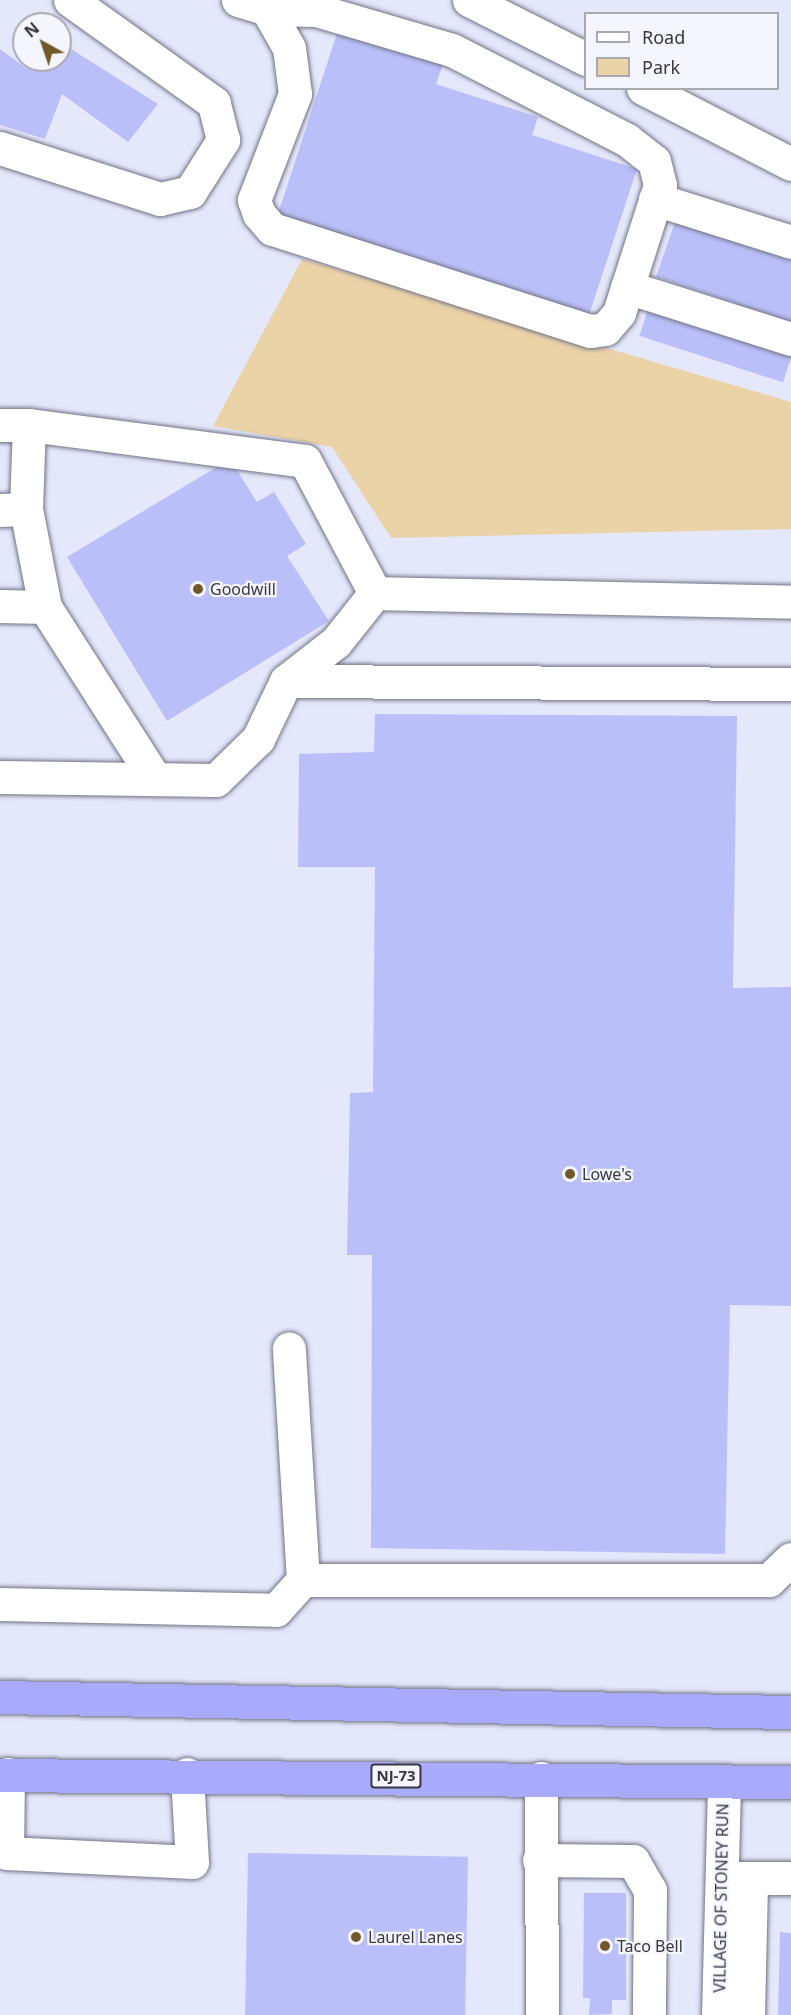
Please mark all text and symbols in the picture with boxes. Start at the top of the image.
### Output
north arrow [12,12,72,72]
legend [584,12,779,90]
text: N [20,17,44,42]
text: Road [642,25,685,49]
text: Park [642,55,680,79]
place label: Goodwill [210,579,276,599]
marker: Goodwill [191,582,205,596]
place label: Lowe's [582,1164,632,1184]
marker: Lowe's [563,1167,577,1181]
road number: NJ-73 [369,1764,423,1788]
street label: VILLAGE OF STONEY RUN [710,1803,732,1993]
place label: Laurel Lanes [368,1927,463,1947]
marker: Laurel Lanes [349,1930,363,1944]
place label: Taco Bell [617,1936,683,1956]
marker: Taco Bell [598,1939,612,1953]

